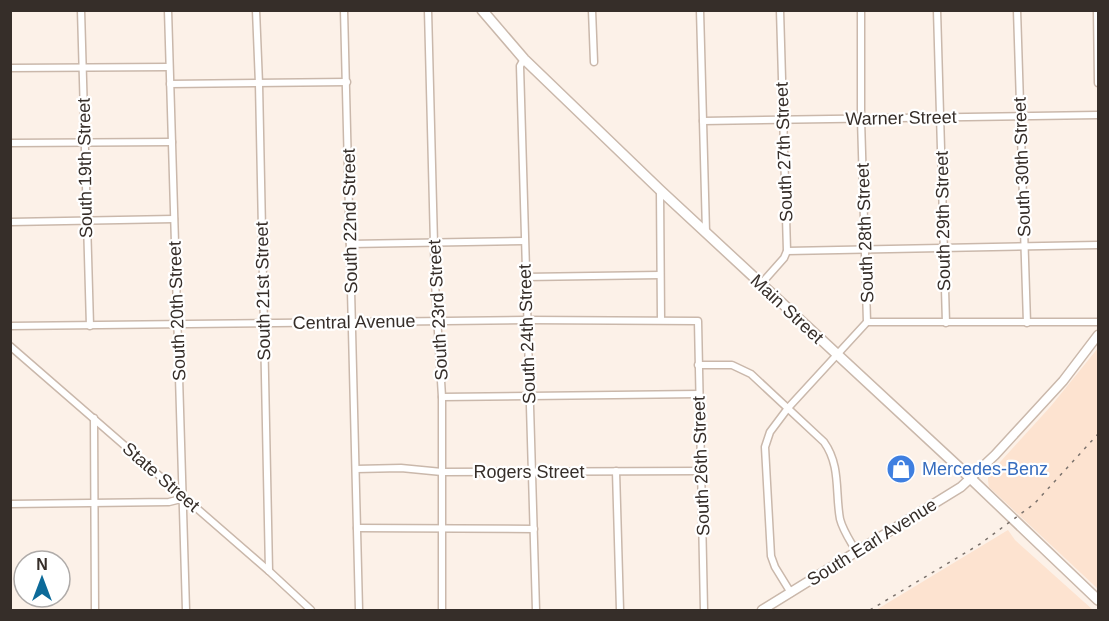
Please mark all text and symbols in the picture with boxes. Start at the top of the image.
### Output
street label: South 27th Street [772,82,796,222]
street label: South 30th Street [1010,97,1034,237]
street label: South 19th Street [74,98,96,238]
street label: Warner Street [845,107,957,129]
street label: South 22nd Street [339,148,361,294]
street label: South 29th Street [932,151,954,291]
street label: South 28th Street [853,163,877,303]
street label: South 21st Street [252,221,274,361]
street label: South 23rd Street [424,239,452,381]
street label: South 20th Street [165,241,189,381]
street label: South 24th Street [515,264,539,404]
street label: Main Street [747,270,827,348]
street label: Central Avenue [292,311,416,333]
street label: South 26th Street [689,396,713,536]
street label: State Street [119,438,203,516]
shop icon: Mercedes-Benz [885,453,917,485]
place label: Mercedes-Benz [922,459,1048,479]
street label: Rogers Street [473,462,585,482]
street label: South Earl Avenue [804,494,940,590]
north arrow [12,549,72,609]
text: N [36,556,48,573]

